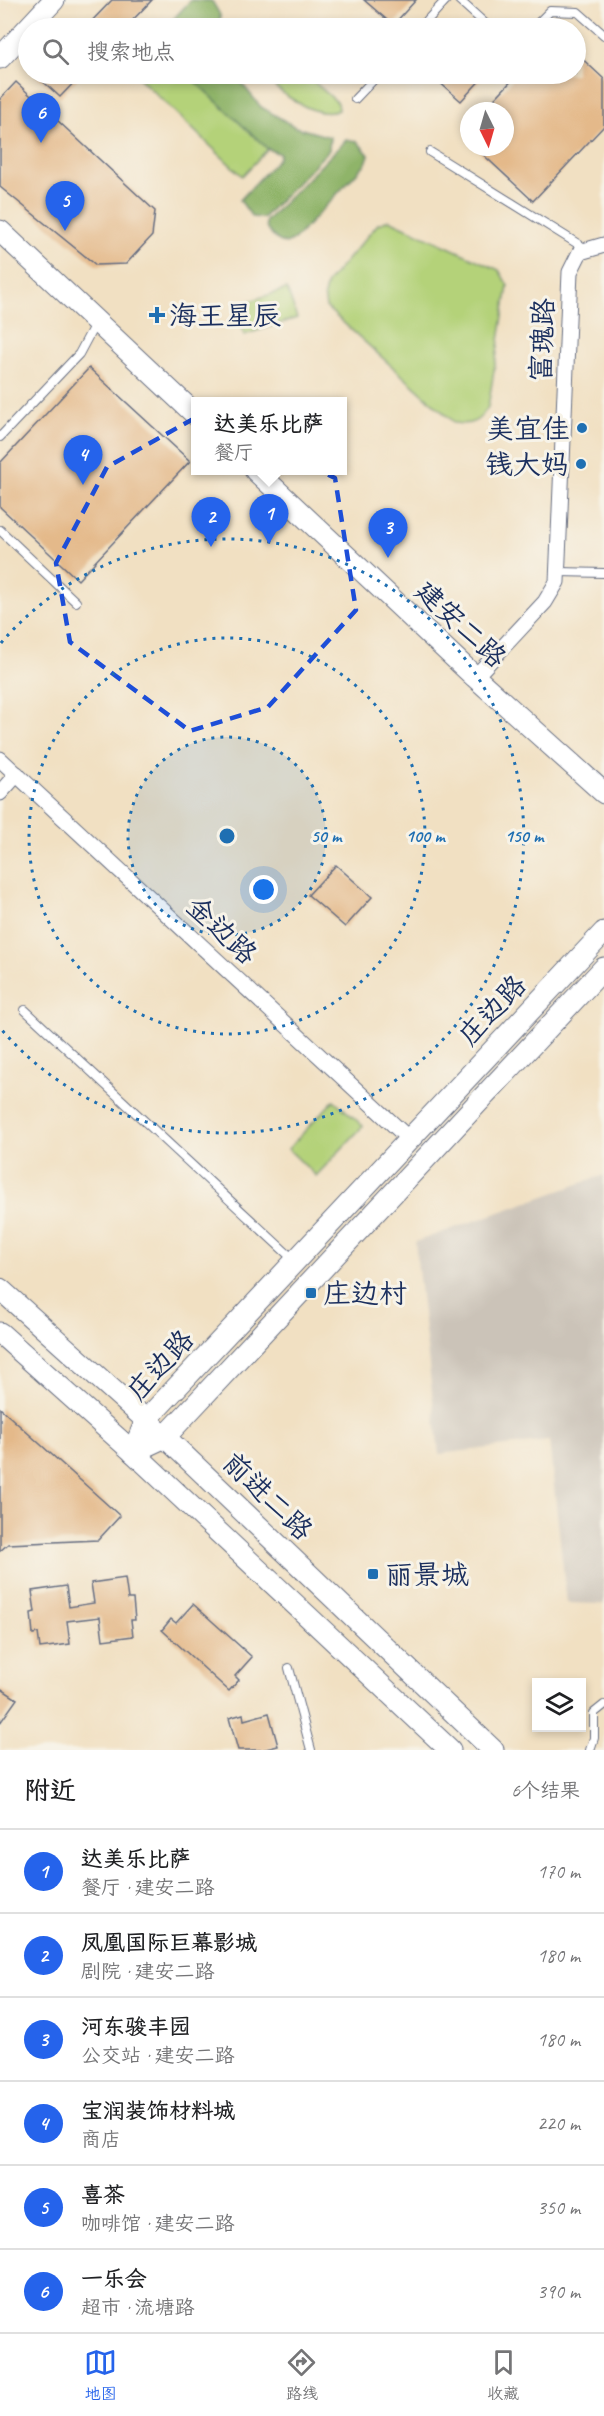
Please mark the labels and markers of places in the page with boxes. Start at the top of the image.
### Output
pin: 6 [22,94,60,143]
pin: 5 [46,182,84,231]
place label: 海王星辰 [169,298,281,333]
marker: 海王星辰 [150,308,164,322]
place label: 美宜佳 [486,411,570,446]
marker: 美宜佳 [575,421,589,435]
pin: 4 [64,436,103,485]
place label: 钱大妈 [485,447,569,482]
marker: 钱大妈 [574,457,588,471]
pin: 1 [250,494,288,544]
pin: 2 [192,498,230,547]
pin: 3 [368,508,408,558]
centre of rings [217,826,237,846]
place label: 庄边村 [323,1276,407,1311]
marker: 庄边村 [304,1286,318,1300]
place label: 丽景城 [385,1557,469,1592]
marker: 丽景城 [366,1567,380,1581]

